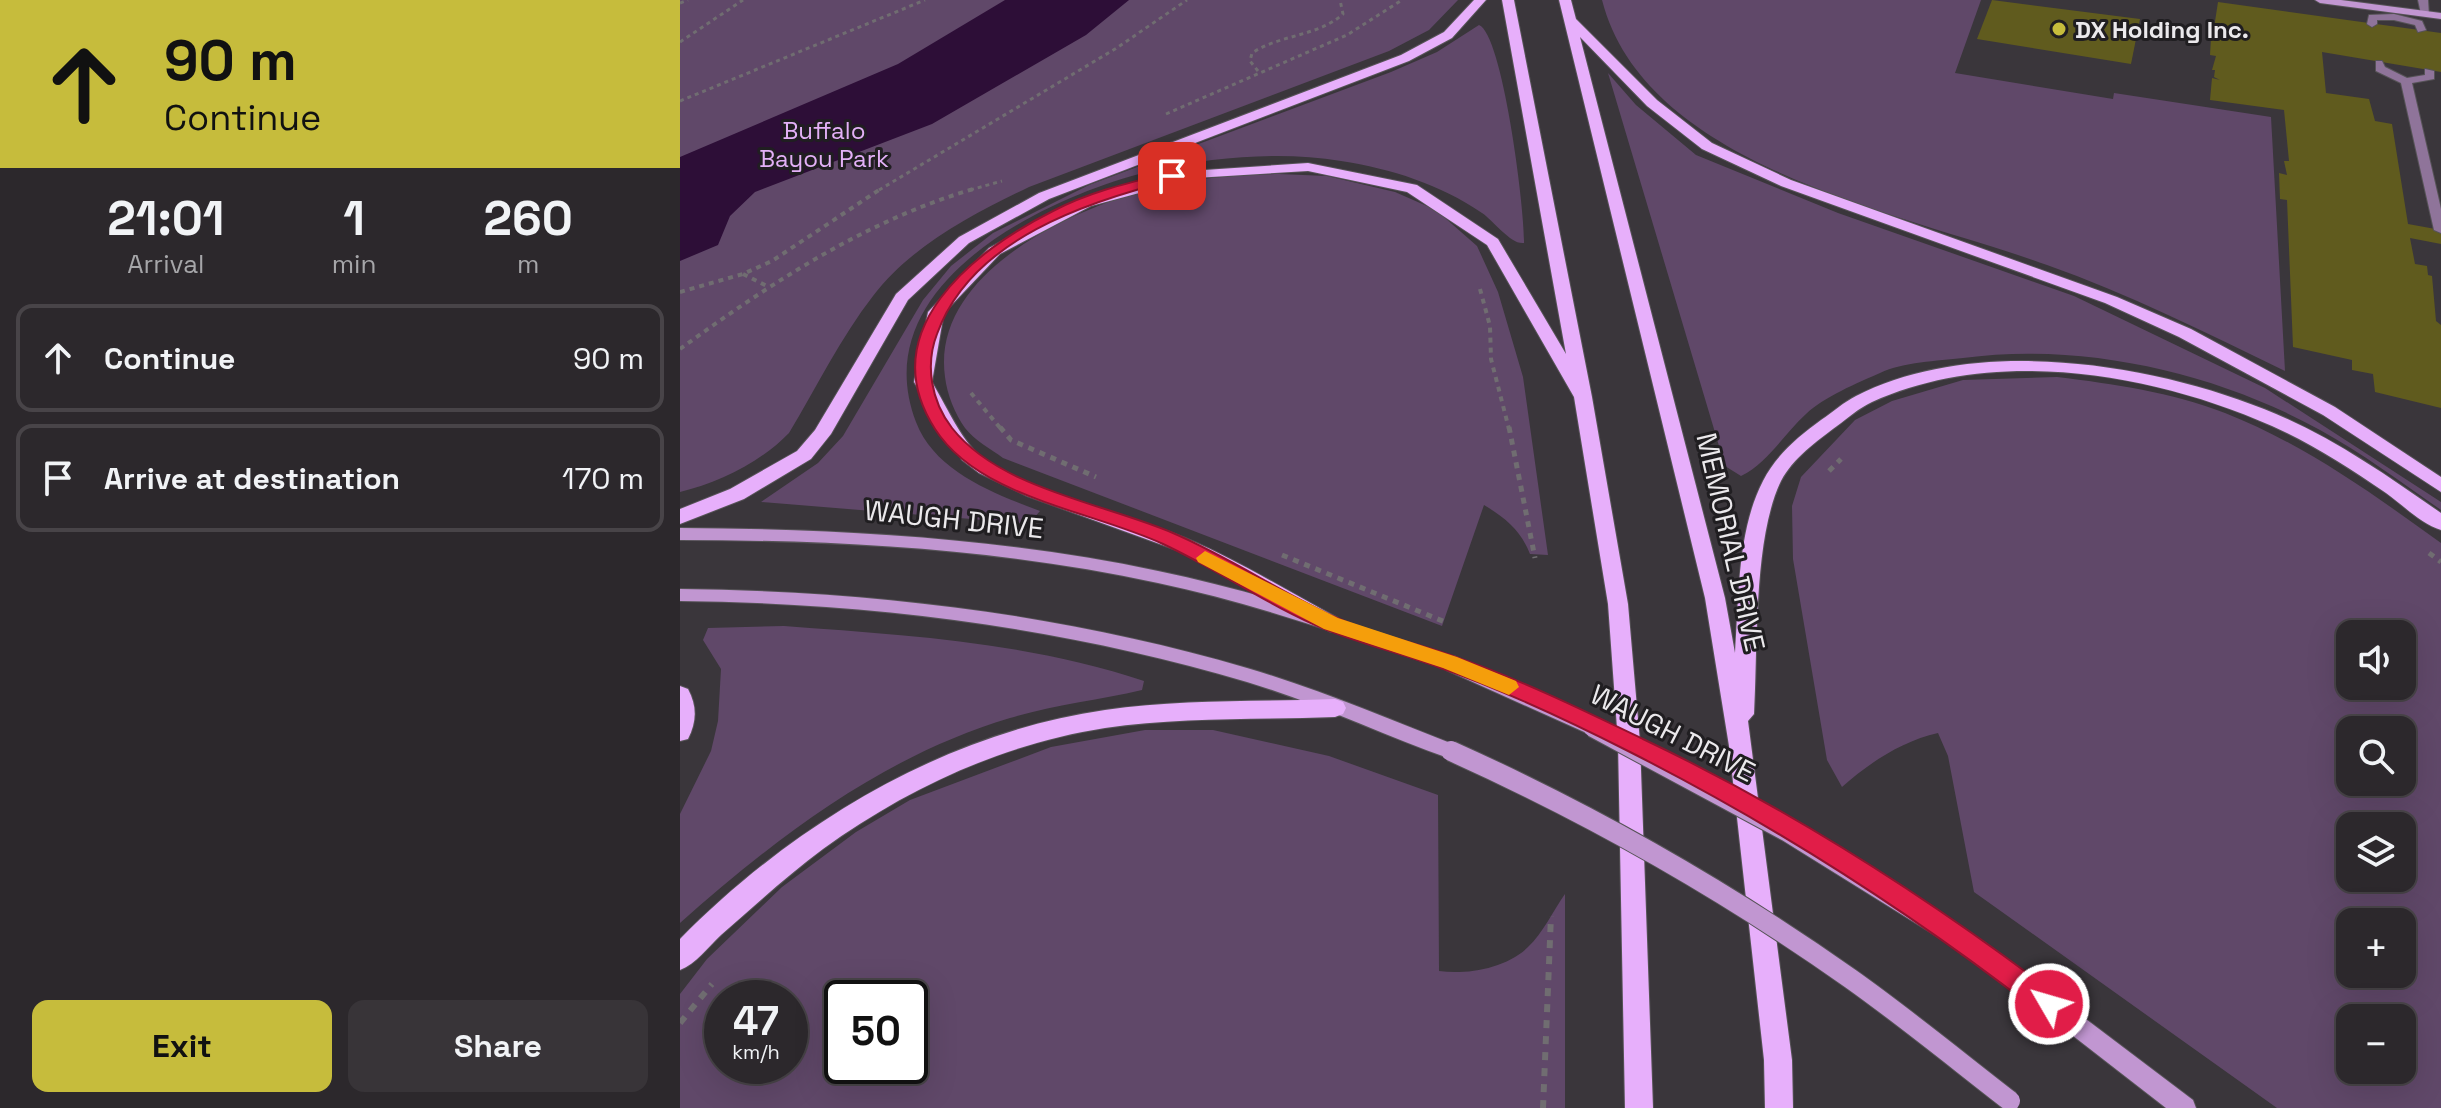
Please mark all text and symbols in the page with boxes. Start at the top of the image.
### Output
place label: DX Holding Inc. [2075,14,2249,45]
marker: DX Holding Inc. [2050,20,2068,38]
text: 90 m [164,25,297,96]
icon: ahead [32,32,136,136]
text: Continue [164,95,321,141]
park label: Buffalo Bayou Park [759,115,889,174]
pin [1138,142,1206,210]
icon: arrive [1150,154,1194,198]
text: 21:01 [107,188,224,249]
text: 1 [343,188,365,249]
text: 260 [484,188,573,249]
text: Arrival [127,247,204,281]
text: min [332,247,376,281]
text: m [517,247,539,281]
icon: ahead [36,336,80,380]
text: Continue [104,339,235,378]
text: 90 m [573,339,644,378]
street label: MEMORIAL DRIVE [1688,429,1774,655]
icon: arrive [36,456,80,500]
text: Arrive at destination [104,459,400,498]
text: 170 m [562,459,644,498]
street label: WAUGH DRIVE [863,492,1045,546]
map controls [2336,620,2416,1084]
button: sound [2336,620,2416,700]
street label: WAUGH DRIVE [1585,676,1761,790]
button: search [2336,716,2416,796]
button: layers [2336,812,2416,892]
button: + [2336,908,2416,988]
position arrow [2007,962,2091,1046]
speed limit sign: 50 [824,980,928,1084]
text: 47 [733,996,779,1047]
button: Exit [32,1000,332,1092]
button: Share [348,1000,648,1092]
button: − [2336,1004,2416,1084]
text: km/h [732,1039,780,1065]

